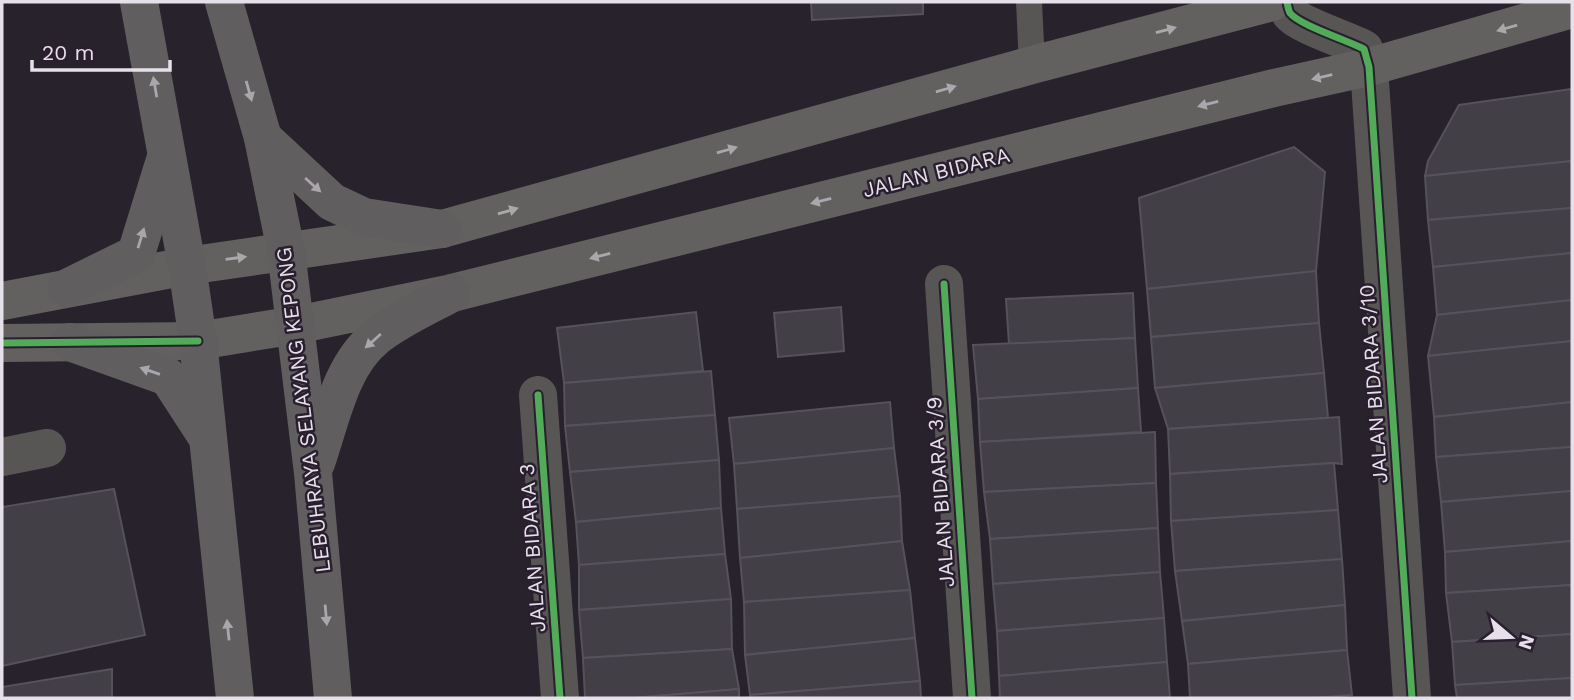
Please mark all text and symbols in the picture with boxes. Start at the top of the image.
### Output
one-way arrow [1496,23,1517,33]
one-way arrow [1155,24,1177,35]
scale bar [32,28,170,72]
text: 20 m [42,40,94,65]
one-way arrow [1311,72,1333,83]
one-way arrow [149,76,160,98]
one-way arrow [245,81,255,102]
one-way arrow [935,83,957,94]
one-way arrow [1197,99,1219,110]
street label: JALAN BIDARA [860,142,1012,202]
one-way arrow [716,144,738,155]
one-way arrow [304,177,322,193]
one-way arrow [810,196,832,207]
one-way arrow [497,205,519,216]
one-way arrow [136,228,146,249]
street label: LEBUHRAYA SELAYANG KEPONG [271,246,335,574]
one-way arrow [589,251,611,262]
one-way arrow [225,252,247,263]
street label: JALAN BIDARA 3/10 [1354,284,1392,484]
one-way arrow [364,333,382,349]
one-way arrow [139,365,160,376]
street label: JALAN BIDARA 3/9 [921,396,959,588]
street label: JALAN BIDARA 3 [514,463,550,633]
north arrow [1476,602,1546,672]
one-way arrow [321,604,332,626]
one-way arrow [222,619,233,641]
text: N [1513,632,1540,653]

